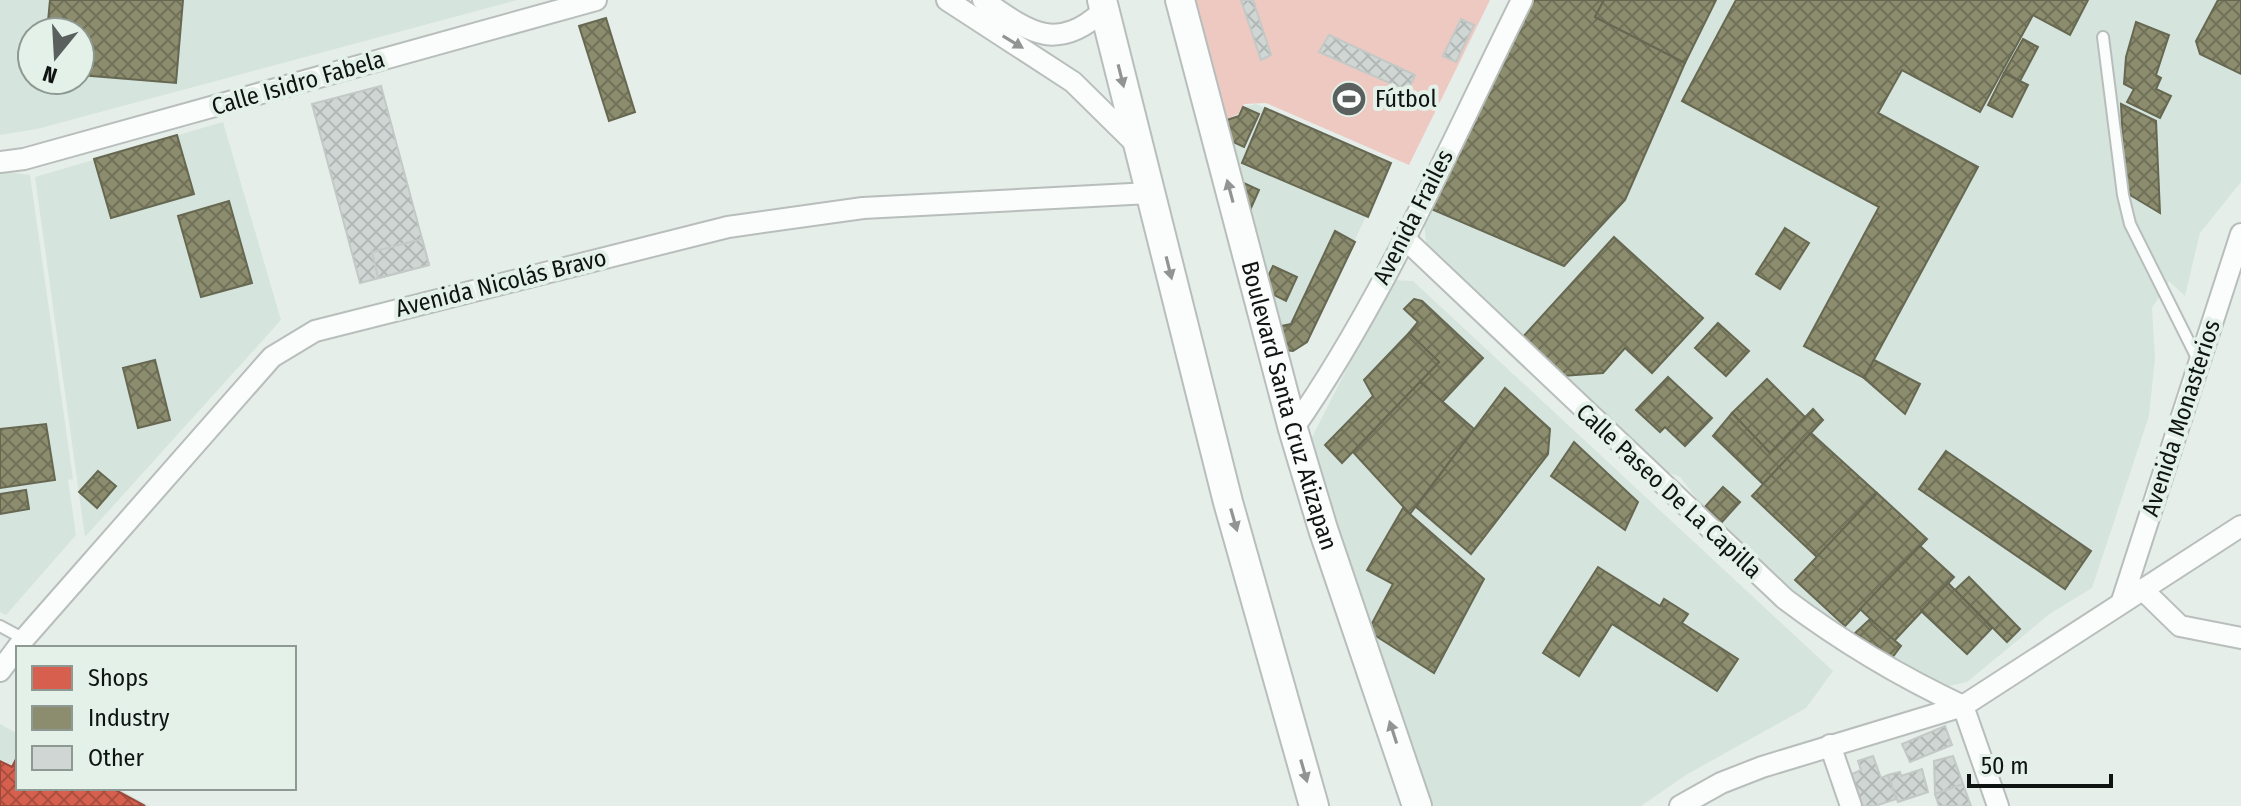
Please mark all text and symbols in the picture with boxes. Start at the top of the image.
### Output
north arrow [16,16,96,96]
one-way arrow [1002,35,1024,49]
street label: Calle Isidro Fabela [208,45,388,121]
text: N [40,60,60,89]
one-way arrow [1115,63,1127,88]
sports icon: Fútbol [1330,80,1368,118]
place label: Fútbol [1375,85,1437,113]
street label: Avenida Frailes [1367,145,1459,289]
one-way arrow [1224,178,1236,203]
street label: Avenida Nicolás Bravo [393,243,609,323]
one-way arrow [1163,256,1176,281]
street label: Boulevard Santa Cruz Atizapan [1235,258,1343,554]
street label: Avenida Monasterios [2136,316,2226,520]
street label: Calle Paseo De La Capilla [1571,398,1767,584]
one-way arrow [1228,508,1240,533]
legend [16,646,296,790]
text: Shops [88,664,148,692]
text: Industry [88,704,170,732]
one-way arrow [1386,719,1399,743]
scale bar [1969,738,2111,788]
text: Other [88,744,144,772]
text: 50 m [1981,752,2029,780]
one-way arrow [1298,758,1310,783]

